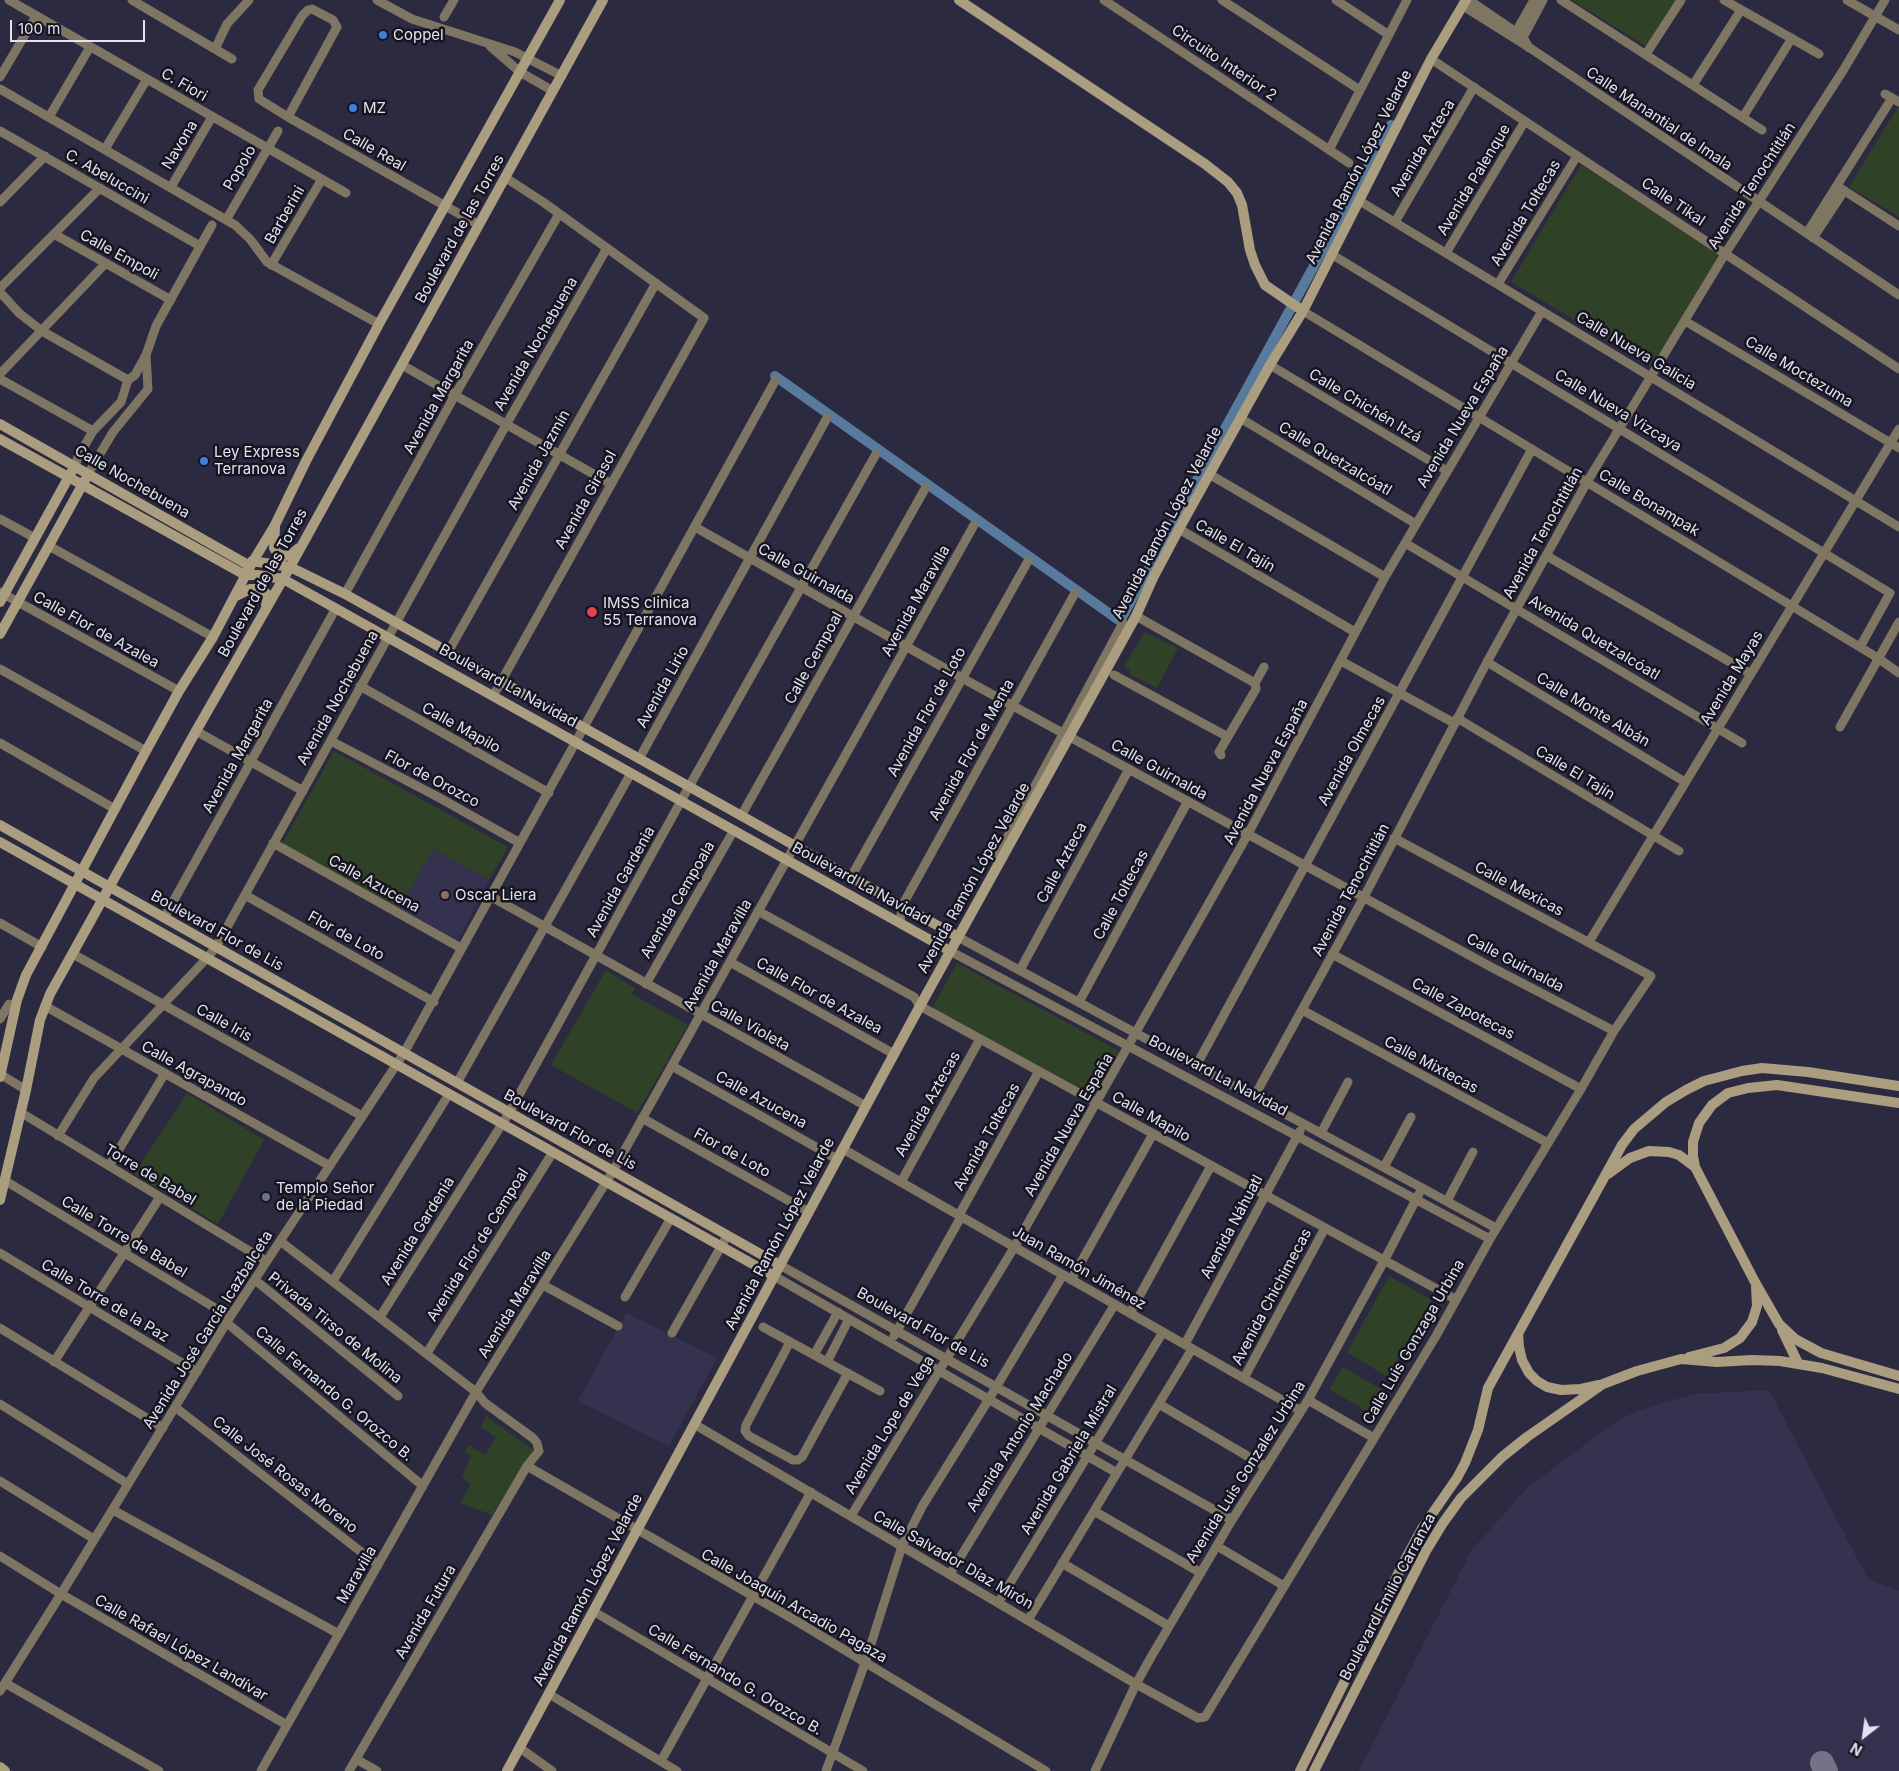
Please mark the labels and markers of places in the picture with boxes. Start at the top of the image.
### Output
place label: Coppel [393,26,444,44]
marker: Coppel [377,29,389,41]
place label: MZ [363,99,386,117]
marker: MZ [347,102,359,114]
place label: Ley Express Terranova [214,443,300,478]
marker: Ley Express Terranova [198,455,210,467]
place label: IMSS clinica 55 Terranova [603,594,697,629]
marker: IMSS clinica 55 Terranova [585,605,599,619]
place label: Oscar Liera [455,886,536,904]
marker: Oscar Liera [439,889,451,901]
place label: Templo Señor de la Piedad [276,1179,374,1214]
marker: Templo Señor de la Piedad [260,1191,272,1203]

